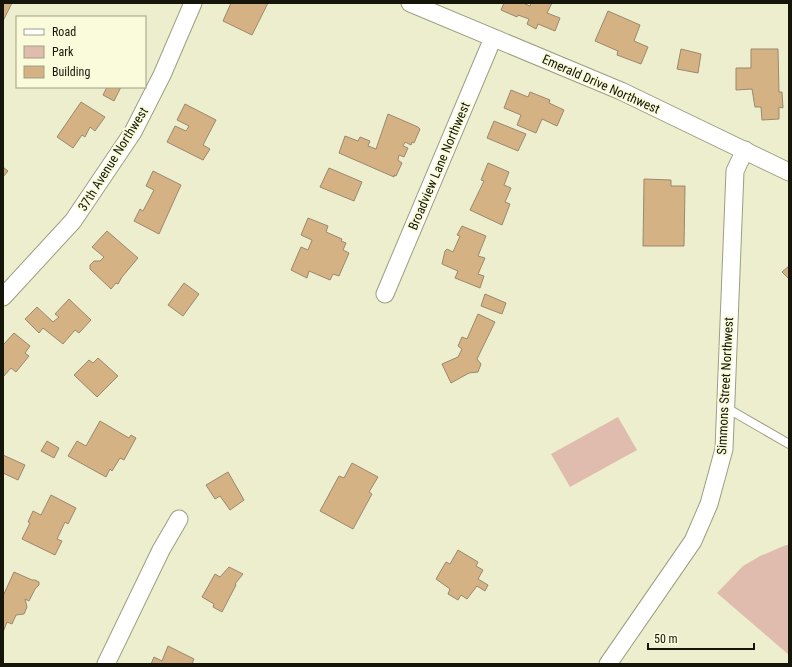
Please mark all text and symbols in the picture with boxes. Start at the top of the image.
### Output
legend [16,16,146,88]
text: Road [52,25,76,39]
text: Park [52,45,74,59]
street label: Emerald Drive Northwest [540,51,662,117]
text: Building [52,65,90,79]
street label: Broadview Lane Northwest [405,100,473,232]
street label: 37th Avenue Northwest [75,104,151,214]
street label: Simmons Street Northwest [714,317,736,455]
scale bar [648,625,754,651]
text: 50 m [654,632,678,646]

